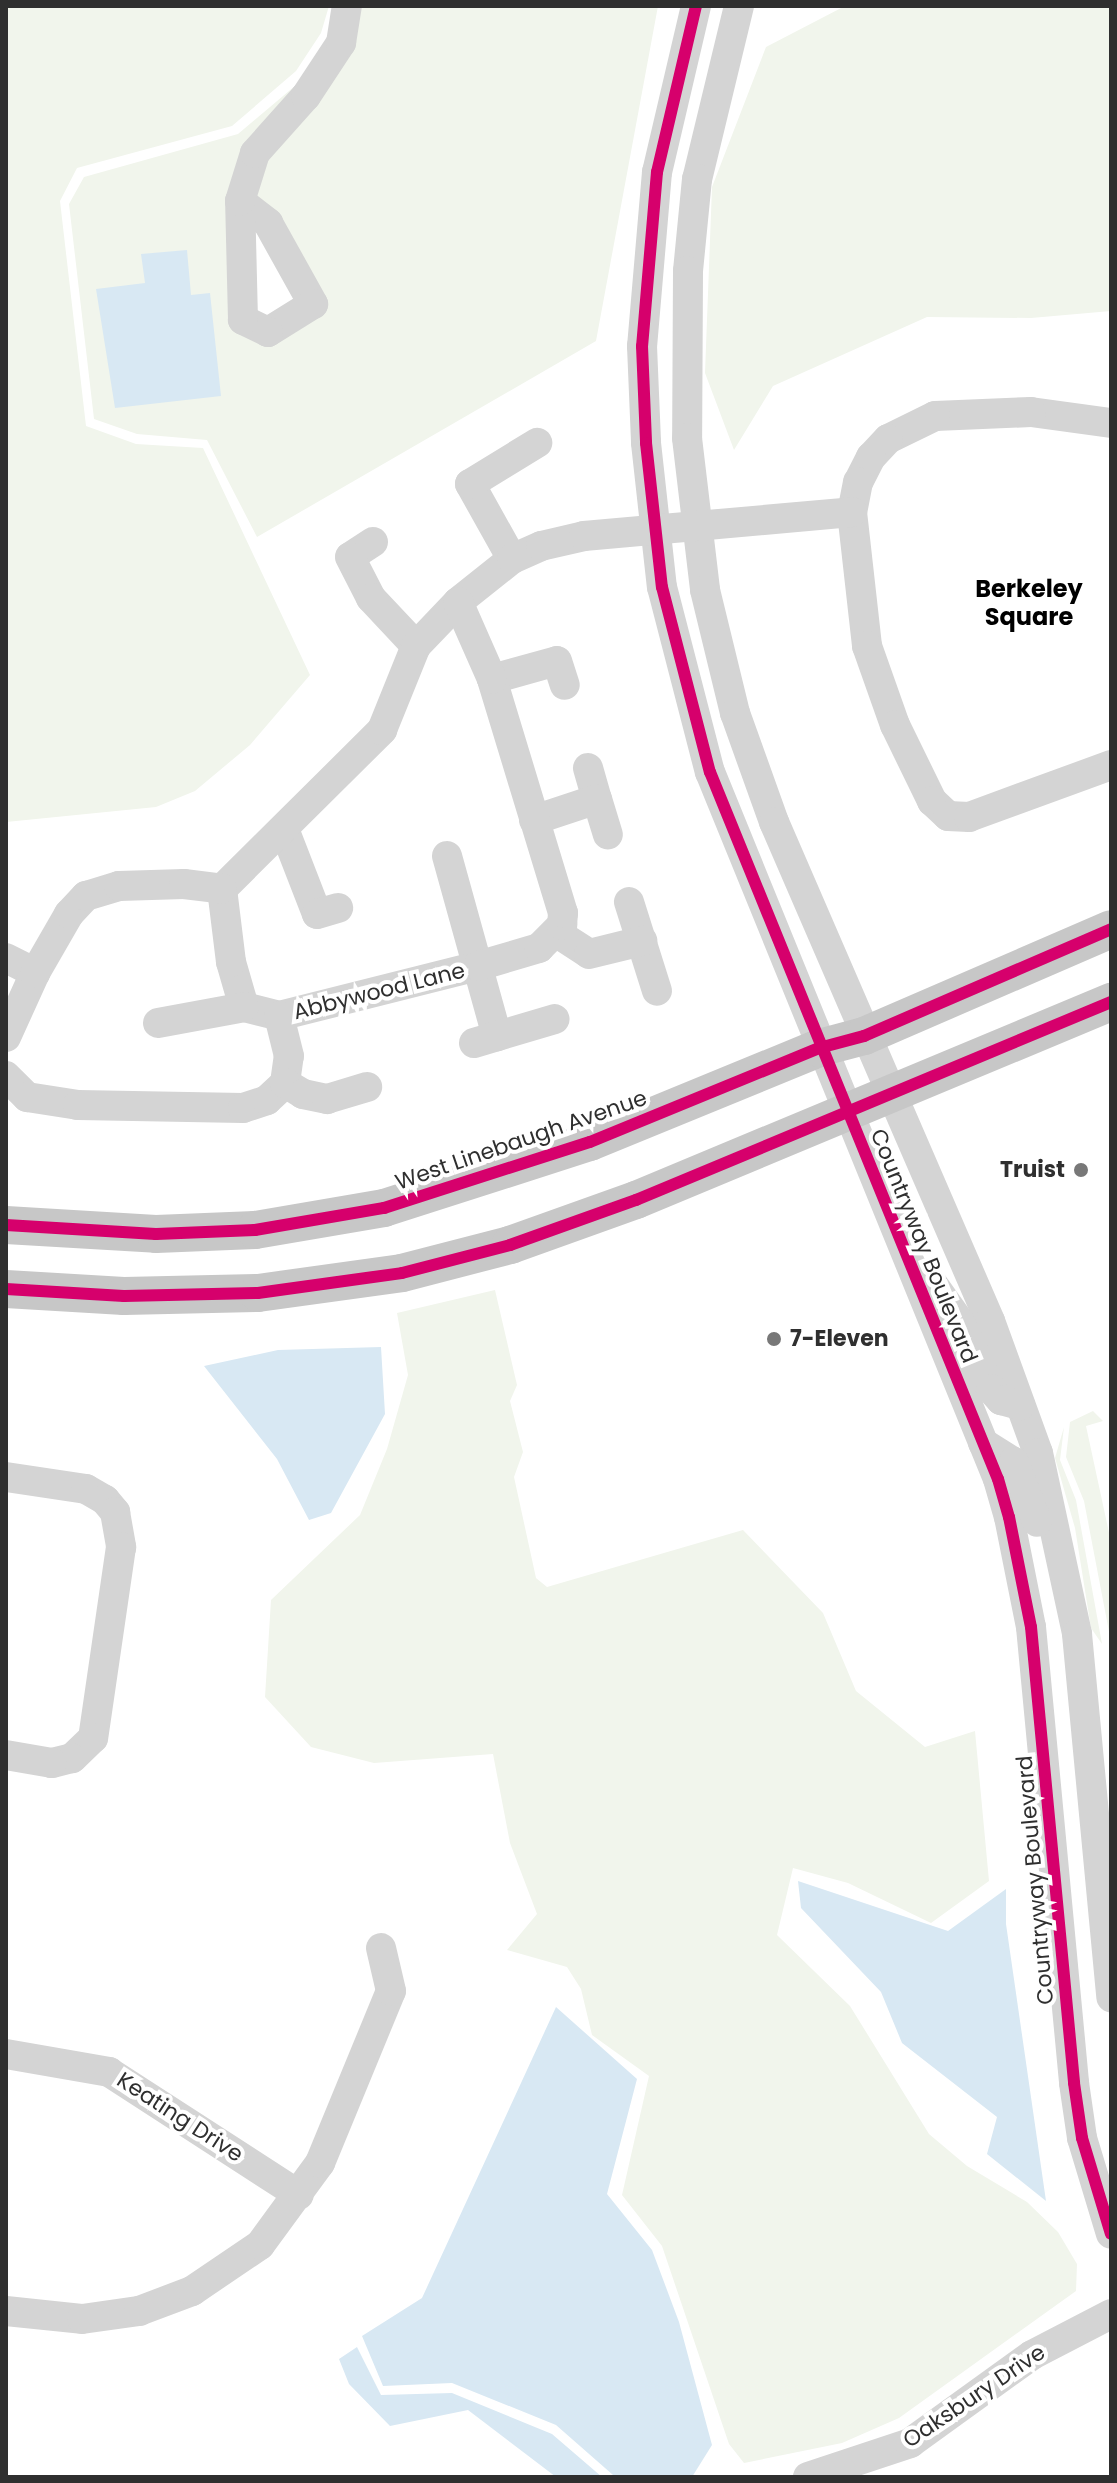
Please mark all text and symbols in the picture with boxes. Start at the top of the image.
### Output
district label: Berkeley Square [975,575,1083,631]
street label: Abbywood Lane [290,957,468,1025]
street label: West Linebaugh Avenue [392,1084,650,1196]
street label: Countryway Boulevard [865,1125,983,1367]
place label: Truist [1000,1157,1065,1183]
marker: Truist [1072,1161,1090,1179]
place label: 7-Eleven [790,1326,889,1352]
marker: 7-Eleven [765,1330,783,1348]
street label: Countryway Boulevard [1011,1754,1059,2006]
street label: Keating Drive [112,2066,248,2168]
street label: Oaksbury Drive [898,2339,1050,2453]

